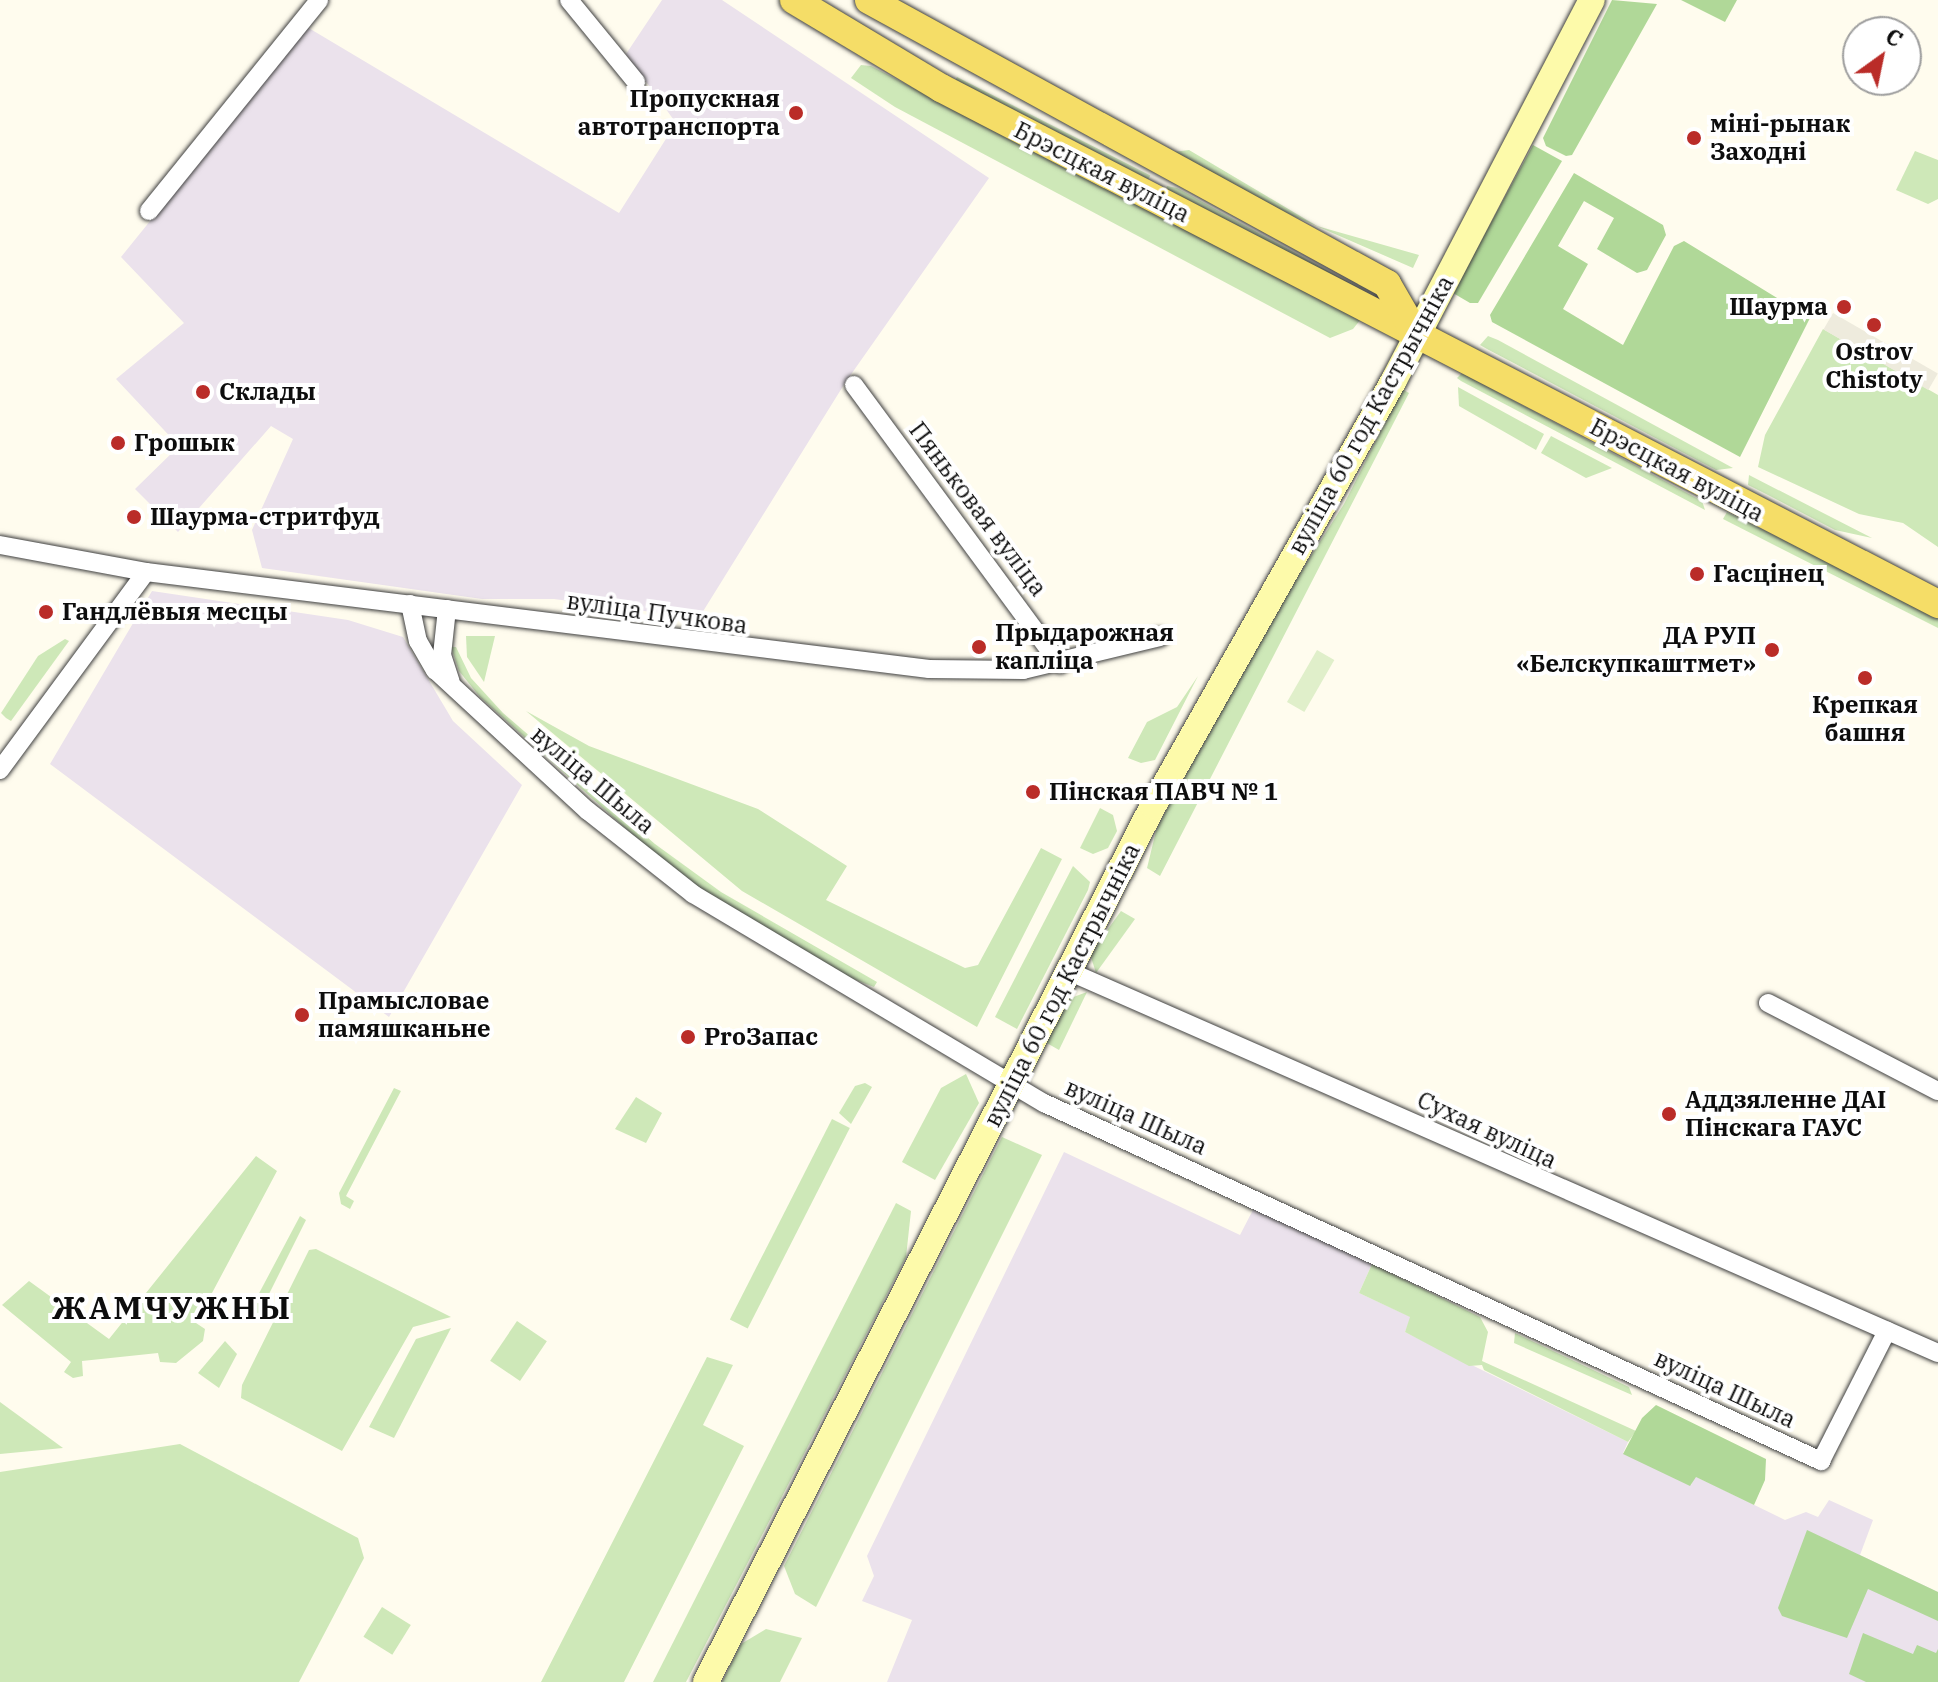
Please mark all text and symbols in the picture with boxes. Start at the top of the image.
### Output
north arrow [1842,16,1922,96]
text: С [1880,21,1908,53]
place label: Пропускная автотранспорта [578,85,780,141]
marker: Пропускная автотранспорта [787,104,805,122]
place label: міні-рынак Заходні [1710,110,1850,166]
street label: Брэсцкая вуліца [1009,115,1195,229]
marker: міні-рынак Заходні [1685,129,1703,147]
street label: вуліца 60 год Кастрычніка [1282,270,1460,560]
place label: Шаурма [1729,293,1828,321]
marker: Шаурма [1835,298,1853,316]
marker: Ostrov Chistoty [1865,316,1883,334]
place label: Ostrov Chistoty [1825,338,1923,394]
place label: Склады [219,378,316,406]
marker: Склады [194,383,212,401]
street label: Брэсцкая вуліца [1585,412,1769,528]
street label: Пяньковая вуліца [903,416,1053,602]
place label: Грошык [134,429,235,457]
marker: Грошык [109,434,127,452]
place label: Шаурма-стритфуд [150,503,380,531]
marker: Шаурма-стритфуд [125,508,143,526]
place label: Гасцінец [1713,560,1824,588]
marker: Гасцінец [1688,565,1706,583]
street label: вуліца Пучкова [565,586,749,640]
place label: Гандлёвыя месцы [62,598,288,626]
marker: Гандлёвыя месцы [37,603,55,621]
place label: Прыдарожная капліца [995,619,1174,675]
place label: ДА РУП «Белскупкаштмет» [1516,622,1756,678]
marker: Прыдарожная капліца [970,638,988,656]
marker: ДА РУП «Белскупкаштмет» [1763,641,1781,659]
marker: Крепкая башня [1856,669,1874,687]
place label: Крепкая башня [1812,691,1918,747]
street label: вуліца Шыла [525,720,661,840]
place label: Пінская ПАВЧ № 1 [1049,778,1278,806]
marker: Пінская ПАВЧ № 1 [1024,783,1042,801]
street label: вуліца 60 год Кастрычніка [978,838,1146,1132]
place label: Прамысловае памяшканьне [318,987,491,1043]
marker: Прамысловае памяшканьне [293,1006,311,1024]
place label: ProЗапас [704,1023,818,1051]
marker: ProЗапас [679,1028,697,1046]
street label: вуліца Шыла [1060,1073,1212,1161]
street label: Сухая вуліца [1413,1085,1561,1175]
place label: Аддзяленне ДАІ Пінскага ГАУС [1685,1086,1886,1142]
marker: Аддзяленне ДАІ Пінскага ГАУС [1660,1105,1678,1123]
district label: ЖАМЧУЖНЫ [52,1288,292,1326]
street label: вуліца Шыла [1650,1344,1800,1434]

